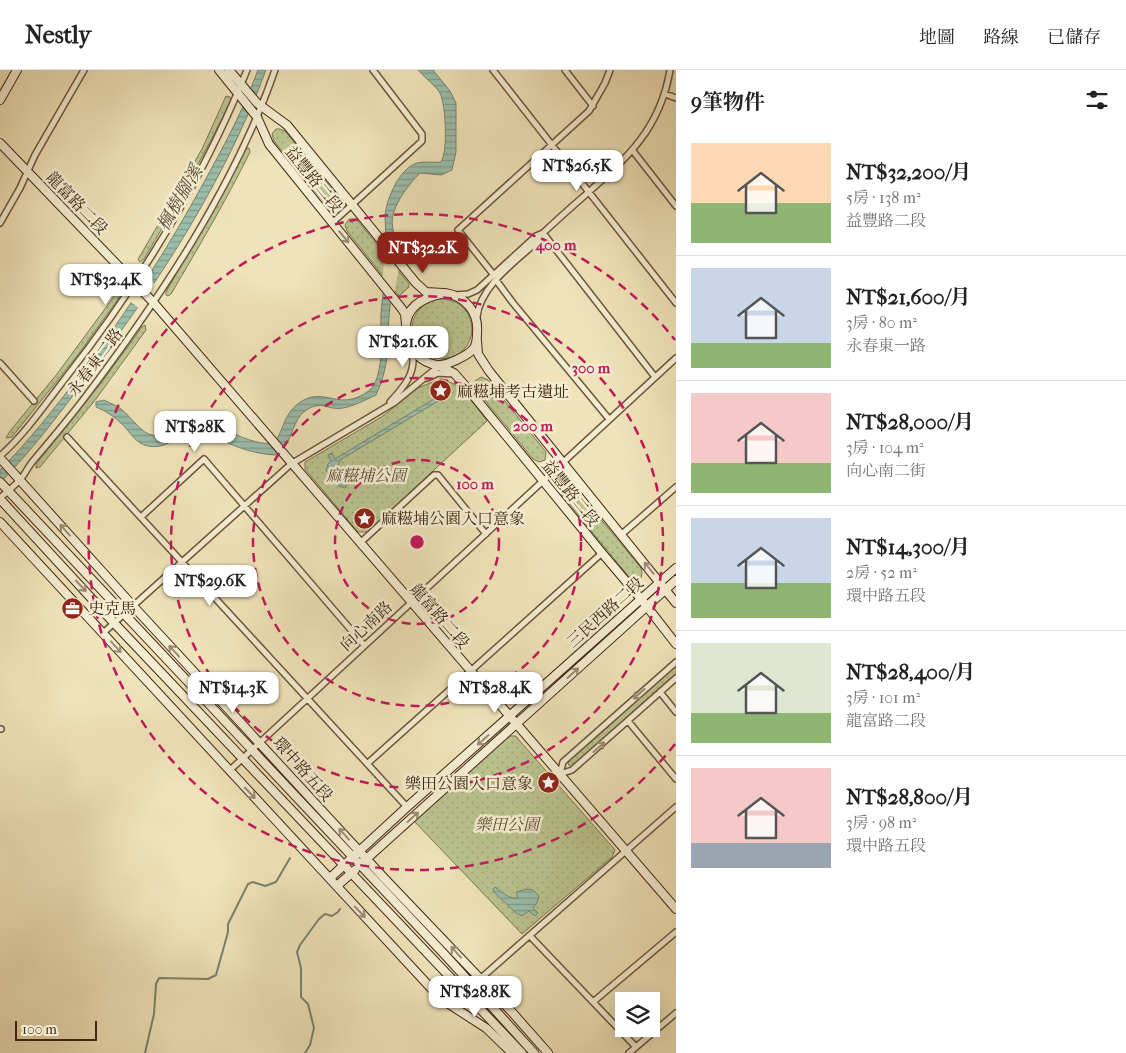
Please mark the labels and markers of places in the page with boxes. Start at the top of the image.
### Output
pin: NT$26.5K [525,150,629,192]
pin: NT$32.2K [371,232,475,274]
pin: NT$32.4K [54,264,158,306]
pin: NT$21.6K [351,326,455,368]
place icon: 麻糍埔考古遺址 [429,379,453,403]
place label: 麻糍埔考古遺址 [457,382,569,401]
pin: NT$28K [154,410,236,453]
place icon: 麻糍埔公園入口意象 [353,506,377,530]
place label: 麻糍埔公園入口意象 [381,509,525,528]
centre of rings [408,533,426,551]
pin: NT$29.6K [158,564,262,607]
office icon: 史克馬 [60,596,84,620]
place label: 史克馬 [88,599,136,618]
pin: NT$14.3K [181,672,285,714]
pin: NT$28.4K [443,672,547,714]
place icon: 樂田公園入口意象 [537,771,561,795]
place label: 樂田公園入口意象 [405,774,533,793]
pin: NT$28.8K [423,976,527,1018]

